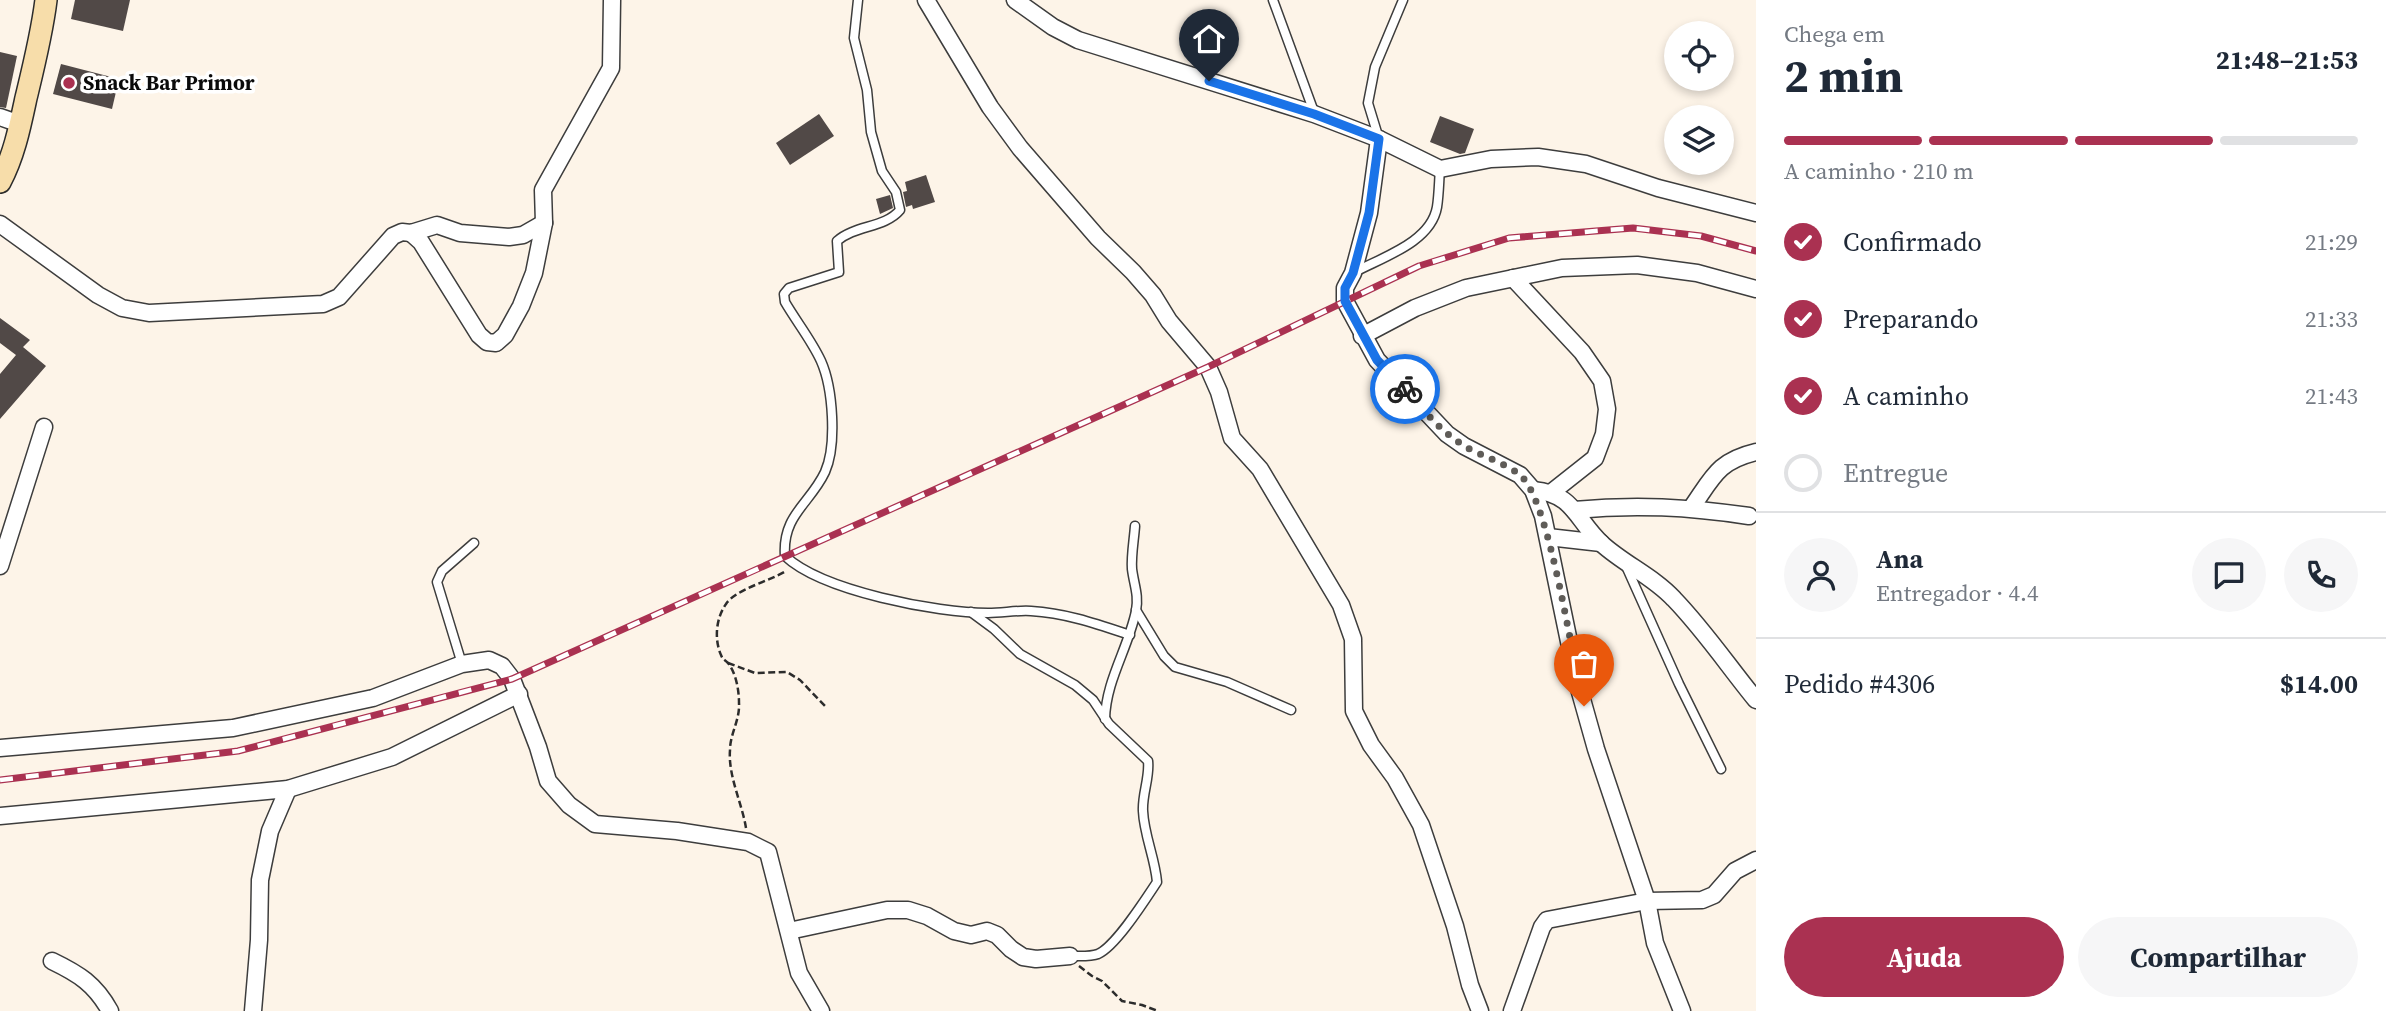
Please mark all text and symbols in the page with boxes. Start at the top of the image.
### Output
pin [1179,9,1239,81]
text: Chega em [1784,18,1885,50]
icon: home [1190,20,1228,58]
map controls [1664,21,1734,175]
button: locate [1664,21,1734,91]
text: 21:48–21:53 [2216,42,2358,78]
text: 2 min [1784,44,1903,107]
place label: Snack Bar Primor [83,68,255,97]
marker: Snack Bar Primor [61,75,77,91]
button: layers [1664,105,1734,175]
text: A caminho · 210 m [1784,155,1974,187]
icon: check [1784,223,1822,261]
text: Confirmado [1843,224,1982,260]
text: 21:29 [2305,226,2358,258]
icon: check [1784,300,1822,338]
text: Preparando [1843,301,1979,337]
text: 21:33 [2305,303,2358,335]
courier [1370,354,1440,424]
icon: bike [1386,370,1424,408]
icon: check [1784,377,1822,415]
text: A caminho [1843,378,1969,414]
text: 21:43 [2305,380,2358,412]
text: Entregue [1843,455,1948,491]
button: person [1784,538,1858,612]
button: chat [2192,538,2266,612]
button: phone [2284,538,2358,612]
text: Ana [1876,541,1923,577]
text: Entregador · 4.4 [1876,577,2038,609]
pin [1554,634,1614,706]
icon: bag [1565,645,1603,683]
text: Pedido #4306 [1784,666,1935,702]
text: $14.00 [2280,666,2358,702]
button: Ajuda [1784,917,2064,997]
button: Compartilhar [2078,917,2358,997]

